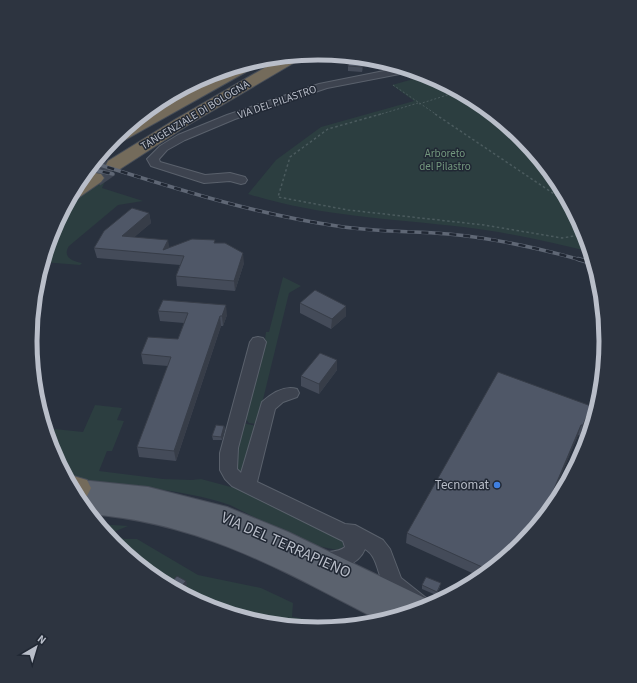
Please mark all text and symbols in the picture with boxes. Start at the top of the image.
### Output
street label: TANGENZIALE DI BOLOGNA [138,77,252,153]
street label: VIA DEL PILASTRO [236,81,318,123]
park label: Arboreto del Pilastro [419,146,471,174]
place label: Tecnomat [435,476,490,494]
marker: Tecnomat [492,480,502,490]
street label: VIA DEL TERRAPIENO [218,506,354,584]
north arrow [16,627,56,667]
text: N [34,631,49,648]

